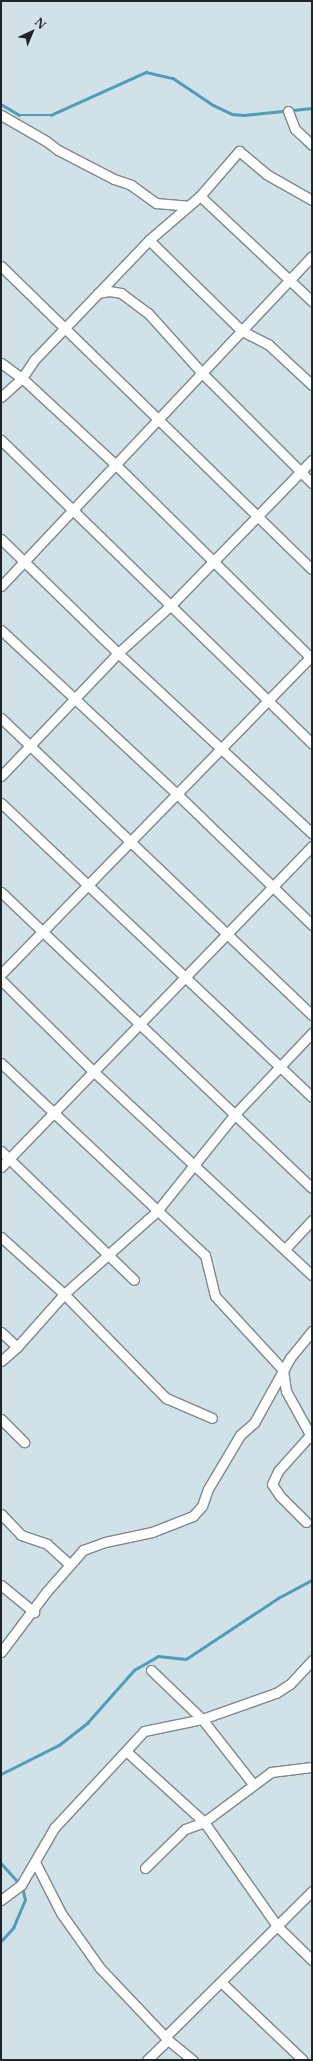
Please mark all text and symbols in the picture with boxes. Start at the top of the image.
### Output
north arrow [12,12,52,52]
text: N [32,15,49,32]

